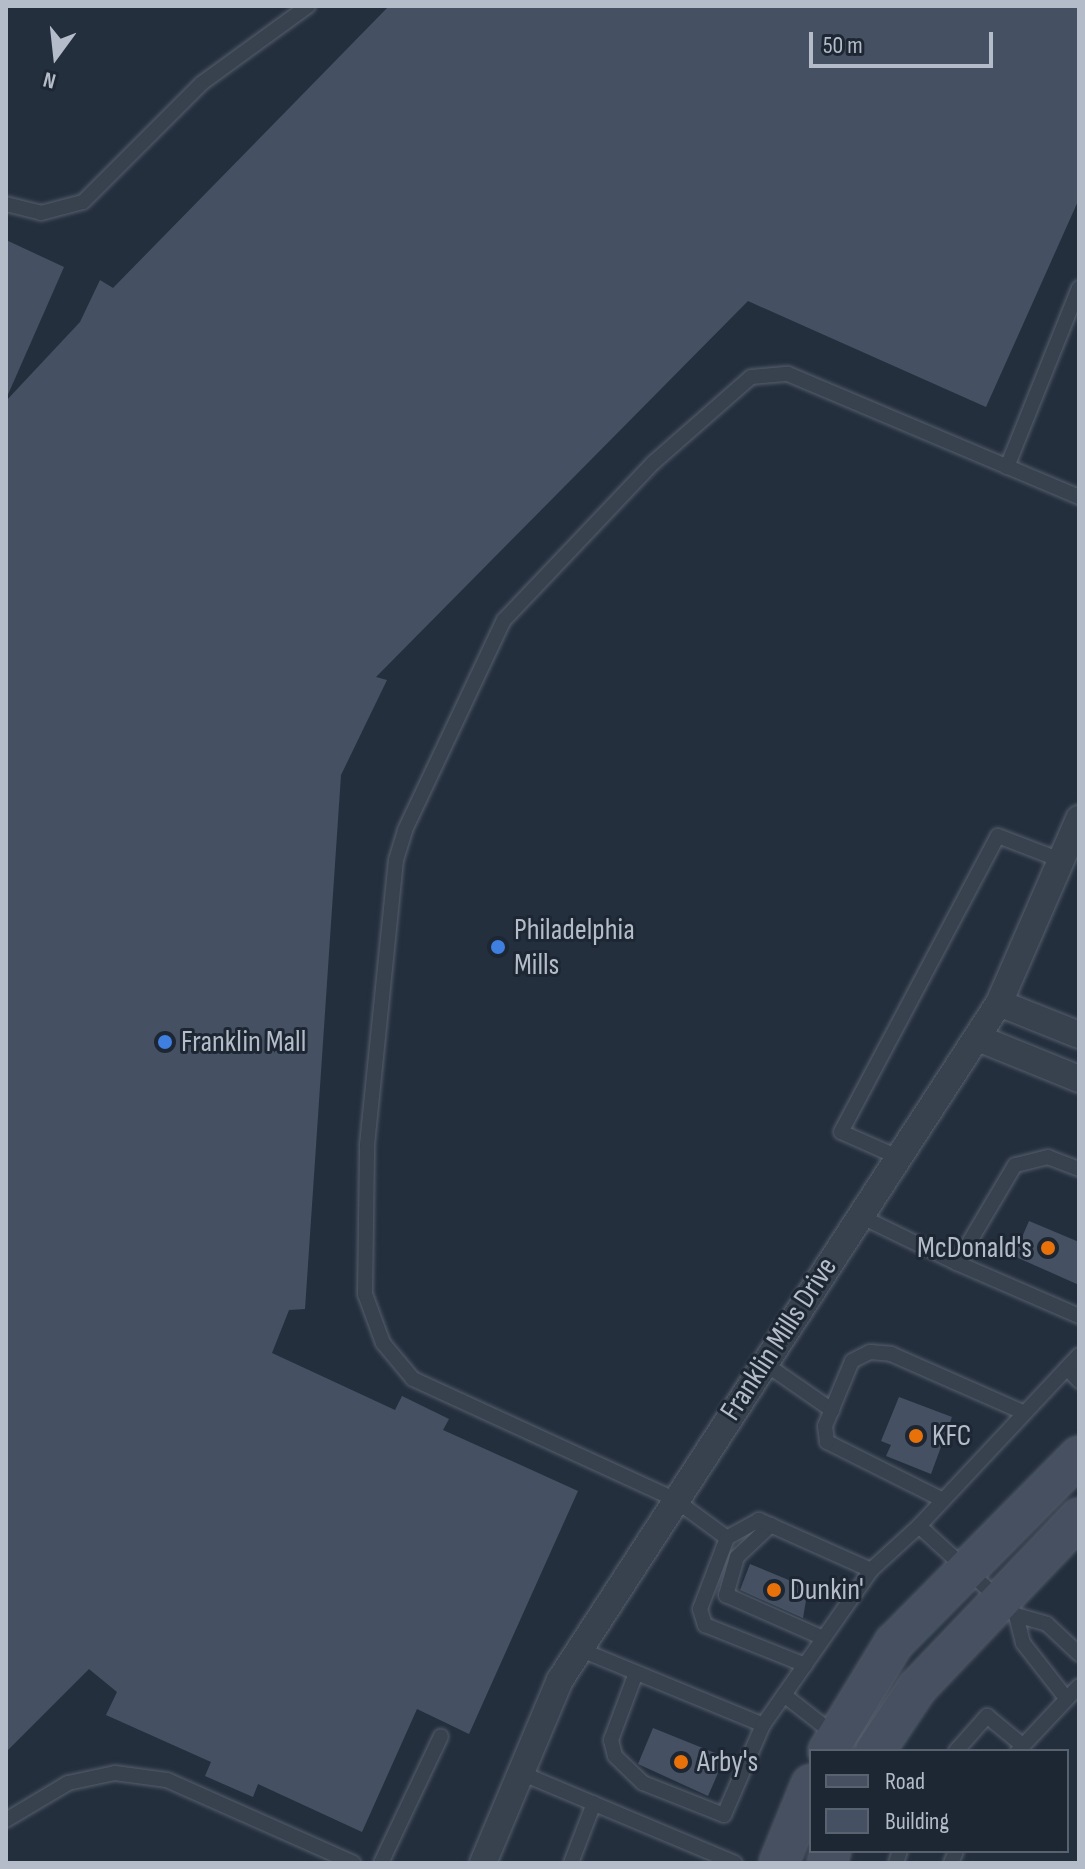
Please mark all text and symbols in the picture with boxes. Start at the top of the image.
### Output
north arrow [16,16,96,96]
scale bar [813,16,997,66]
text: 50 m [823,31,863,60]
text: N [40,65,59,94]
place label: Philadelphia Mills [514,912,635,982]
marker: Philadelphia Mills [489,938,507,956]
place label: Franklin Mall [181,1024,306,1060]
marker: Franklin Mall [156,1033,174,1051]
place label: McDonald's [917,1230,1032,1266]
marker: McDonald's [1039,1239,1057,1257]
street label: Franklin Mills Drive [713,1251,845,1427]
place label: KFC [932,1418,971,1454]
marker: KFC [907,1427,925,1445]
place label: Dunkin' [790,1572,864,1608]
marker: Dunkin' [765,1581,783,1599]
place label: Arby's [697,1744,758,1780]
legend [809,1749,1069,1853]
marker: Arby's [672,1753,690,1771]
text: Road [885,1767,925,1796]
text: Building [885,1807,949,1836]

